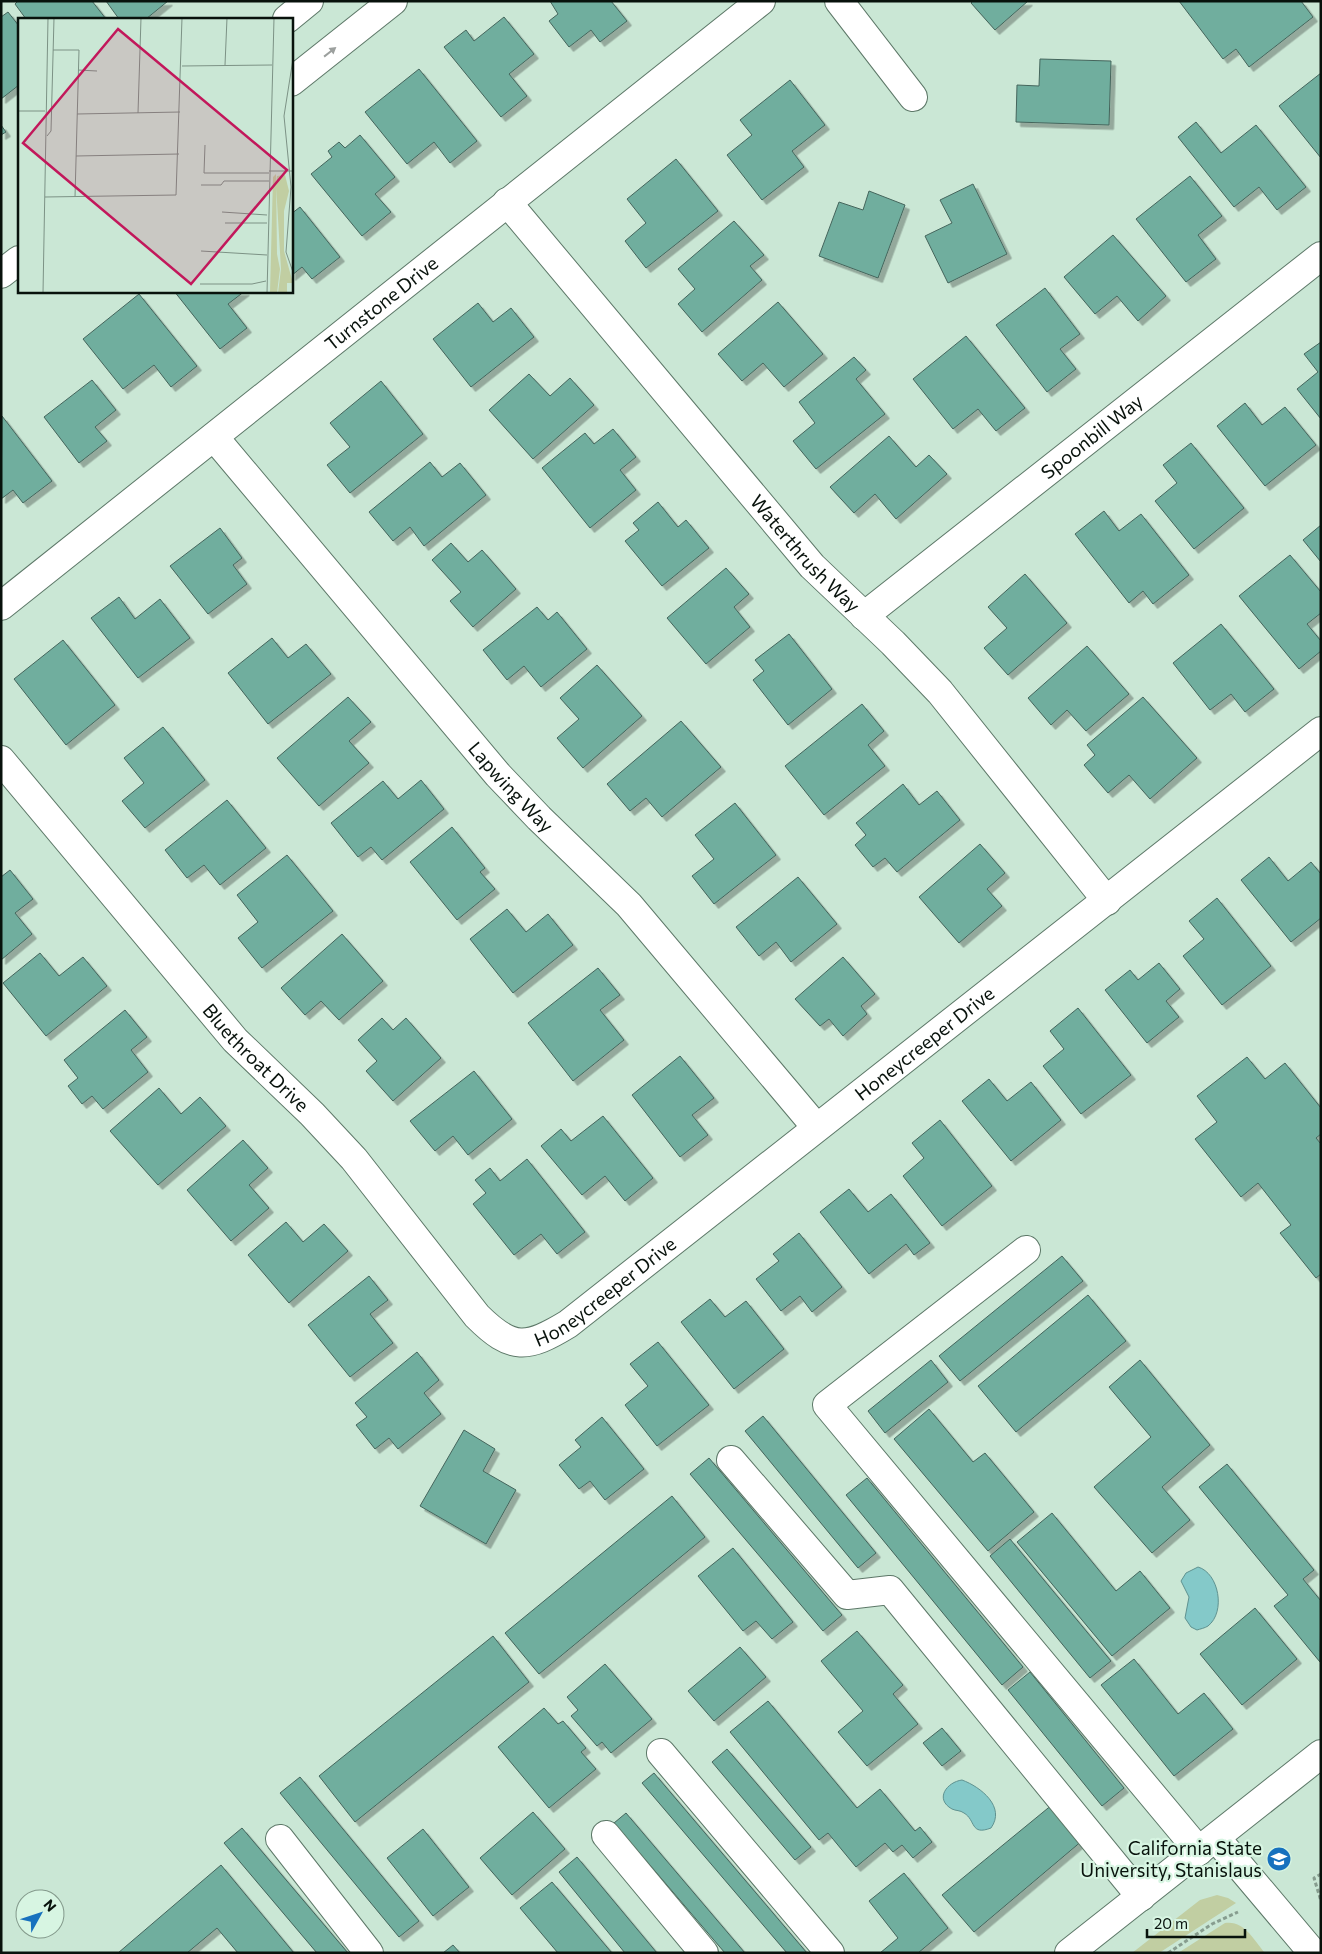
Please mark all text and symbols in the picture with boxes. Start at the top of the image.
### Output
inset map [18,18,292,292]
one-way arrow [323,46,336,57]
street label: Turnstone Drive [320,251,442,355]
street label: Spoonbill Way [1036,389,1147,483]
street label: Waterthrush Way [746,490,865,617]
street label: Lapwing Way [464,737,559,837]
street label: Honeycreeper Drive [850,981,998,1105]
street label: Bluethroat Drive [198,999,314,1116]
street label: Honeycreeper Drive [531,1232,680,1351]
place label: California State University, Stanislaus [1080,1836,1262,1881]
school or university icon: California State University, Stanislaus [1266,1846,1292,1872]
north arrow [15,1889,65,1939]
text: N [40,1896,60,1915]
scale bar [1147,1906,1244,1938]
text: 20 m [1154,1914,1188,1932]

